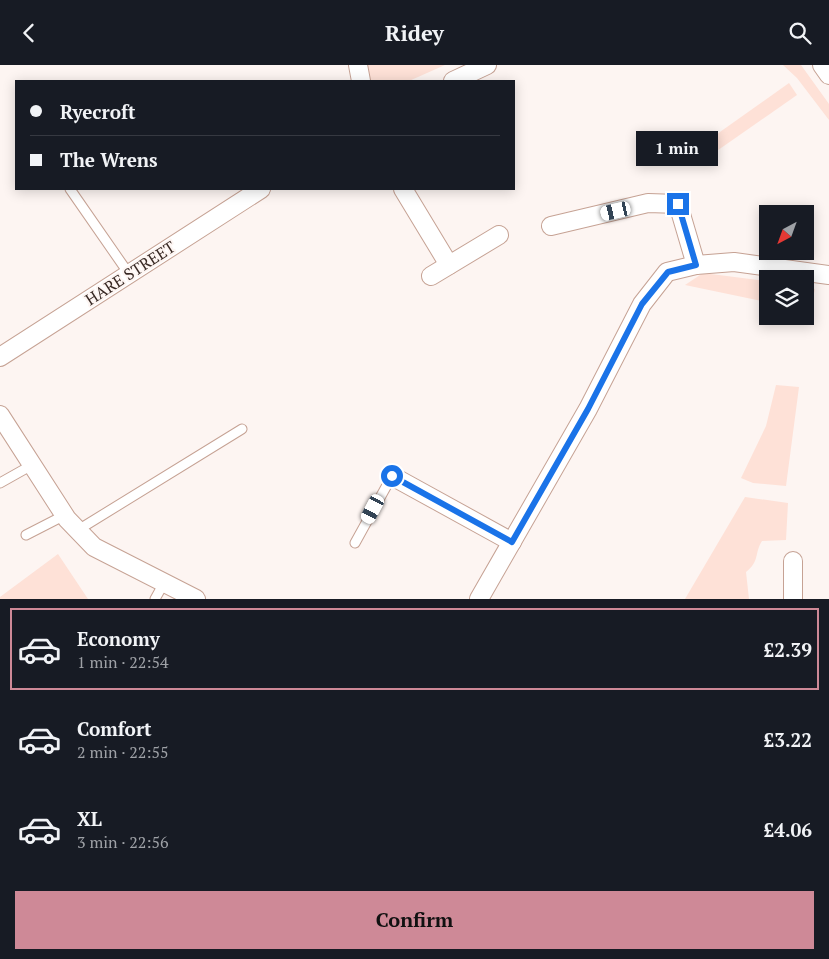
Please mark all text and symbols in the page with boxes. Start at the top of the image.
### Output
text: Ridey [385,18,444,47]
icon: back [15,19,43,47]
icon: search [786,19,814,47]
text: Ryecroft [60,99,136,124]
callout: 1 min [637,131,719,167]
text: 1 min [655,137,699,159]
text: The Wrens [60,147,158,172]
route end [667,193,689,215]
car [599,200,632,222]
north arrow [759,205,814,260]
map controls [759,205,814,325]
street label: HARE STREET [81,236,179,310]
button: layers [759,270,814,325]
route start [381,465,403,487]
car [359,492,386,526]
text: Economy [77,626,160,651]
icon: car [17,627,62,672]
text: £2.39 [763,637,812,662]
text: 1 min · 22:54 [77,651,169,673]
text: Comfort [77,716,152,741]
icon: car [17,717,62,762]
text: £3.22 [763,727,812,752]
text: 2 min · 22:55 [77,741,169,763]
text: XL [77,806,102,831]
icon: car [17,807,62,852]
text: £4.06 [763,817,812,842]
text: 3 min · 22:56 [77,831,169,853]
button: Confirm [15,891,814,949]

